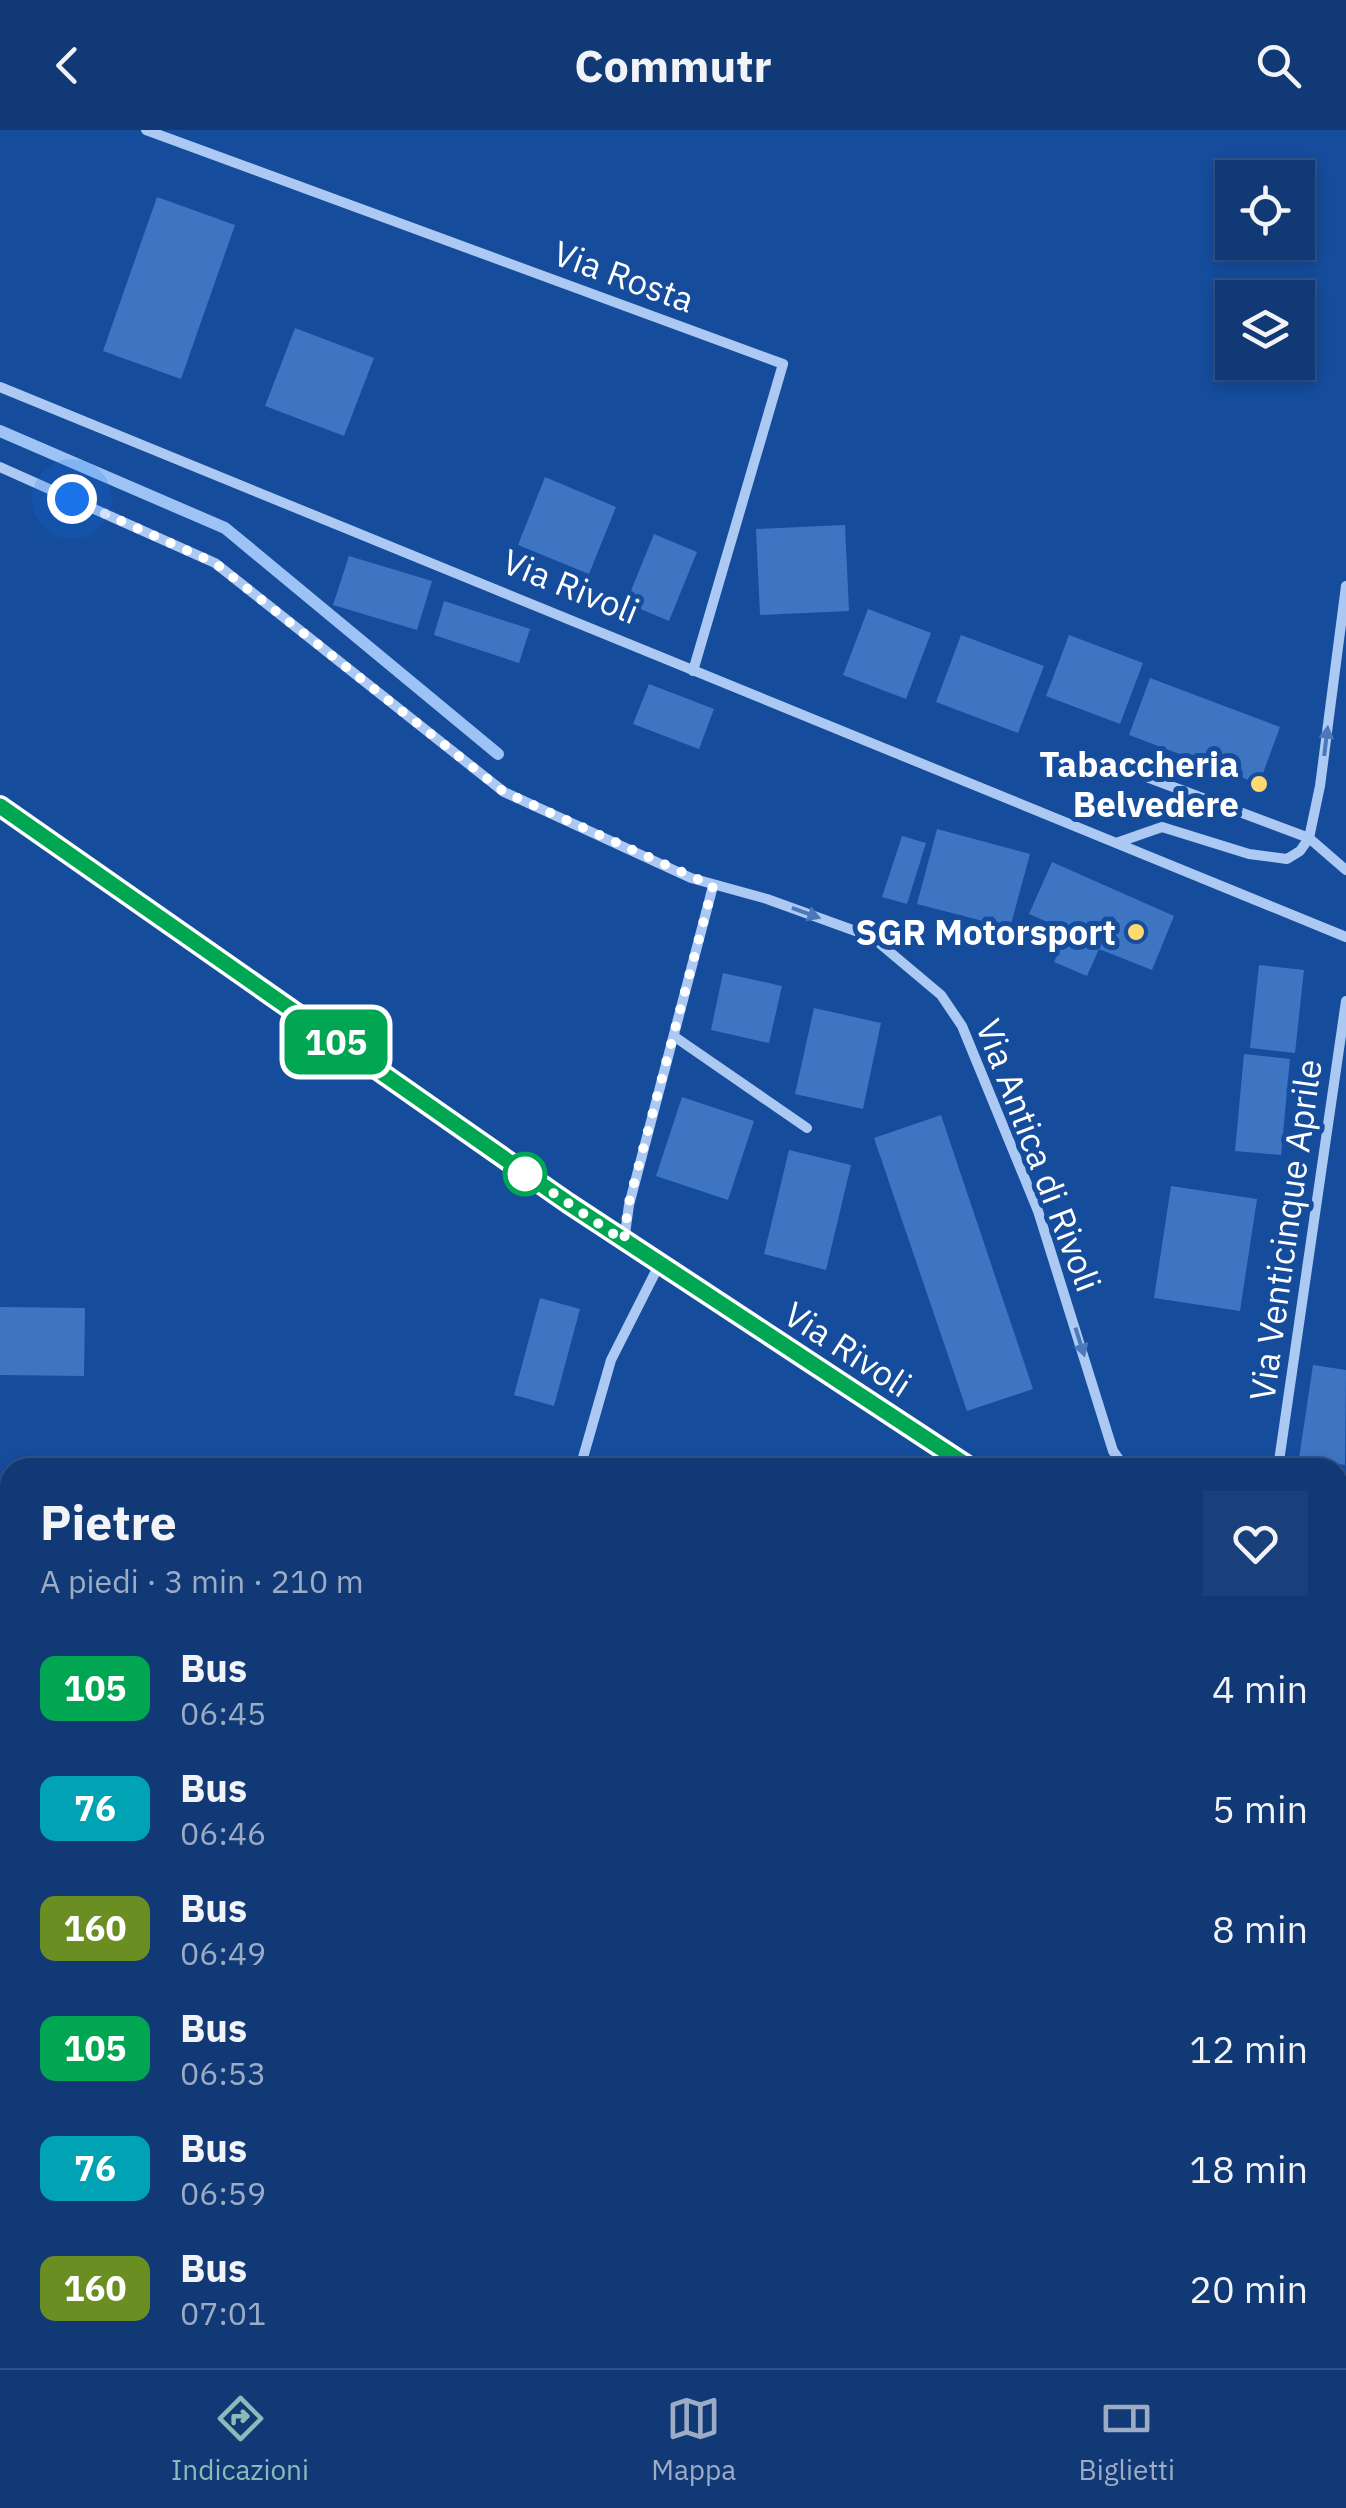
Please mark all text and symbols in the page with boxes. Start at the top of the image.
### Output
text: Commutr [574,36,772,94]
icon: back [40,38,95,93]
icon: search [1251,38,1306,93]
map controls [1215,160,1315,380]
button: locate [1215,160,1315,260]
street label: Via Rosta [547,229,701,323]
button: layers [1215,280,1315,380]
your location [47,474,97,524]
street label: Via Rivoli [496,538,646,634]
one-way arrow [1318,725,1334,757]
place label: Tabaccheria Belvedere [1039,741,1239,827]
marker: Tabaccheria Belvedere [1248,773,1270,795]
one-way arrow [792,906,822,921]
place label: SGR Motorsport [855,909,1116,955]
marker: SGR Motorsport [1125,921,1147,943]
line badge: 105 [278,1010,394,1074]
street label: Via Antica di Rivoli [966,1012,1112,1298]
text: 105 [304,1019,368,1065]
street label: Via Venticinque Aprile [1238,1056,1332,1404]
unlabelled marker [504,1153,546,1195]
street label: Via Rivoli [776,1291,920,1407]
one-way arrow [1074,1327,1089,1357]
text: Pietre [40,1491,177,1553]
button: heart [1203,1491,1308,1596]
text: A piedi · 3 min · 210 m [40,1560,364,1602]
text: Bus [180,1643,247,1692]
text: 4 min [1212,1664,1308,1713]
text: 105 [63,1665,127,1711]
text: 06:45 [180,1692,266,1734]
text: Bus [180,1763,247,1812]
text: 5 min [1212,1784,1308,1833]
text: 76 [74,1785,116,1831]
text: 06:46 [180,1812,266,1854]
text: Bus [180,1883,247,1932]
text: 8 min [1212,1904,1308,1953]
text: 160 [63,1905,127,1951]
text: 06:49 [180,1932,266,1974]
text: Bus [180,2003,247,2052]
text: 12 min [1189,2024,1308,2073]
text: 105 [63,2025,127,2071]
text: 06:53 [180,2052,266,2094]
text: Bus [180,2123,247,2172]
text: 18 min [1189,2144,1308,2193]
text: 76 [74,2145,116,2191]
text: 06:59 [180,2172,266,2214]
text: Bus [180,2243,247,2292]
text: 20 min [1189,2264,1308,2313]
text: 160 [63,2265,127,2311]
text: 07:01 [180,2292,266,2334]
tab: Indicazioni [171,2391,309,2488]
tab: Mappa [651,2391,736,2488]
tab: Biglietti [1078,2391,1175,2488]

